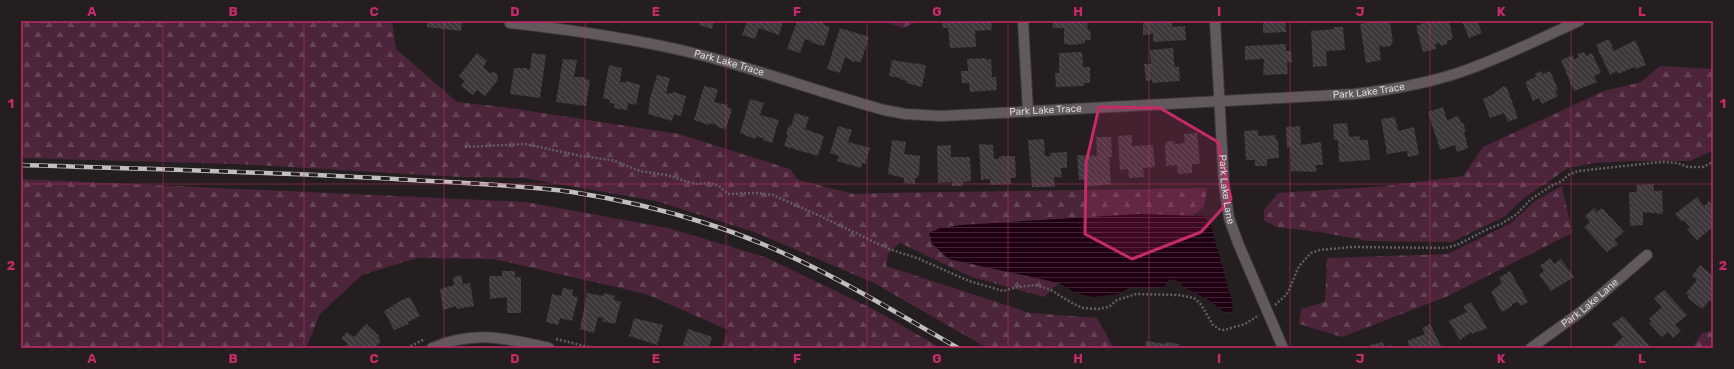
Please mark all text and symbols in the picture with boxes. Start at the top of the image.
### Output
text: A [87,4,97,19]
text: B [228,4,238,19]
text: C [369,4,379,19]
text: D [510,4,520,19]
text: E [652,4,660,19]
text: F [793,4,801,19]
text: G [932,4,942,19]
text: H [1073,4,1083,19]
text: I [1217,4,1221,19]
text: J [1356,4,1364,19]
text: K [1497,4,1506,19]
text: L [1638,4,1646,19]
street label: Park Lake Trace [693,47,766,79]
street label: Park Lake Trace [1333,81,1406,101]
text: 1 [8,96,14,111]
text: 1 [1720,96,1726,111]
street label: Park Lake Trace [1009,102,1082,118]
street label: Park Lake Lane [1216,154,1237,226]
text: 2 [7,258,15,273]
text: 2 [1719,258,1727,273]
street label: Park Lake Lane [1559,276,1621,330]
text: A [87,351,97,366]
text: B [228,351,238,366]
text: C [369,351,379,366]
text: D [510,351,520,366]
text: E [652,351,660,366]
text: F [793,351,801,366]
text: G [932,351,942,366]
text: H [1073,351,1083,366]
text: I [1217,351,1221,366]
text: J [1356,351,1364,366]
text: K [1497,351,1506,366]
text: L [1638,351,1646,366]

